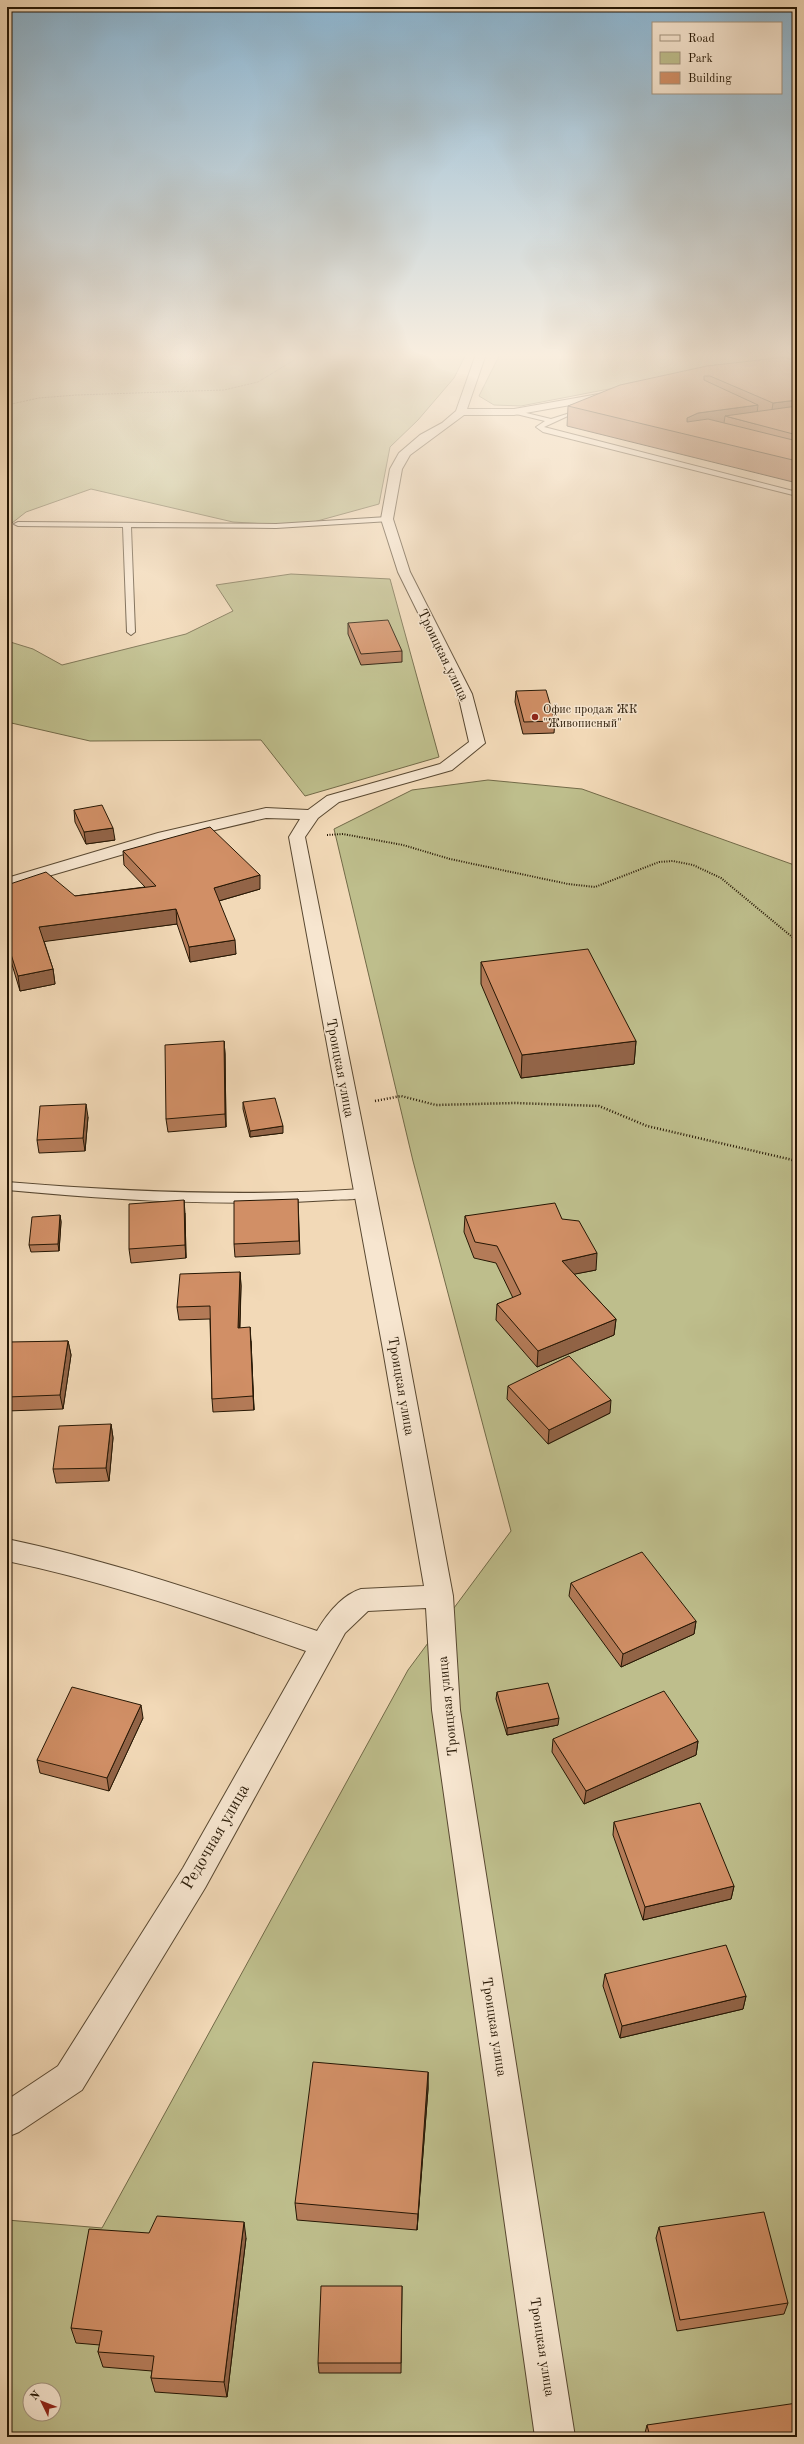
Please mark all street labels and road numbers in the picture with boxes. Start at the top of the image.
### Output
street label: Троицкая улица [415,607,471,703]
street label: Троицкая улица [324,1017,356,1119]
street label: Троицкая улица [385,1335,417,1437]
street label: Троицкая улица [436,1655,460,1757]
street label: Редочная улица [179,1781,253,1893]
street label: Троицкая улица [479,1976,509,2078]
street label: Троицкая улица [527,2296,557,2398]

